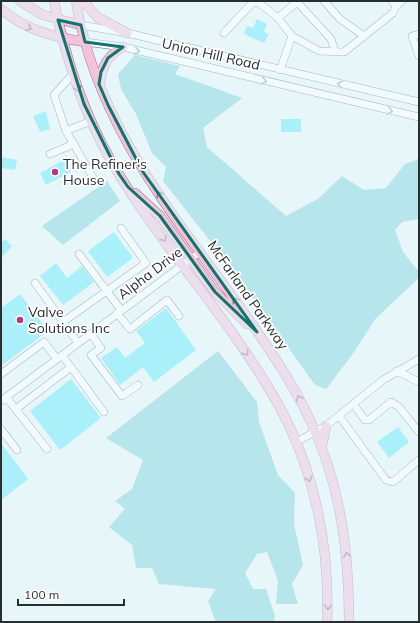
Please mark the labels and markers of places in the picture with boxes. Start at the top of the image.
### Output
place label: The Refiner's House [63,155,147,189]
marker: The Refiner's House [50,167,60,177]
place label: Valve Solutions Inc [28,303,110,337]
marker: Valve Solutions Inc [15,315,25,325]

